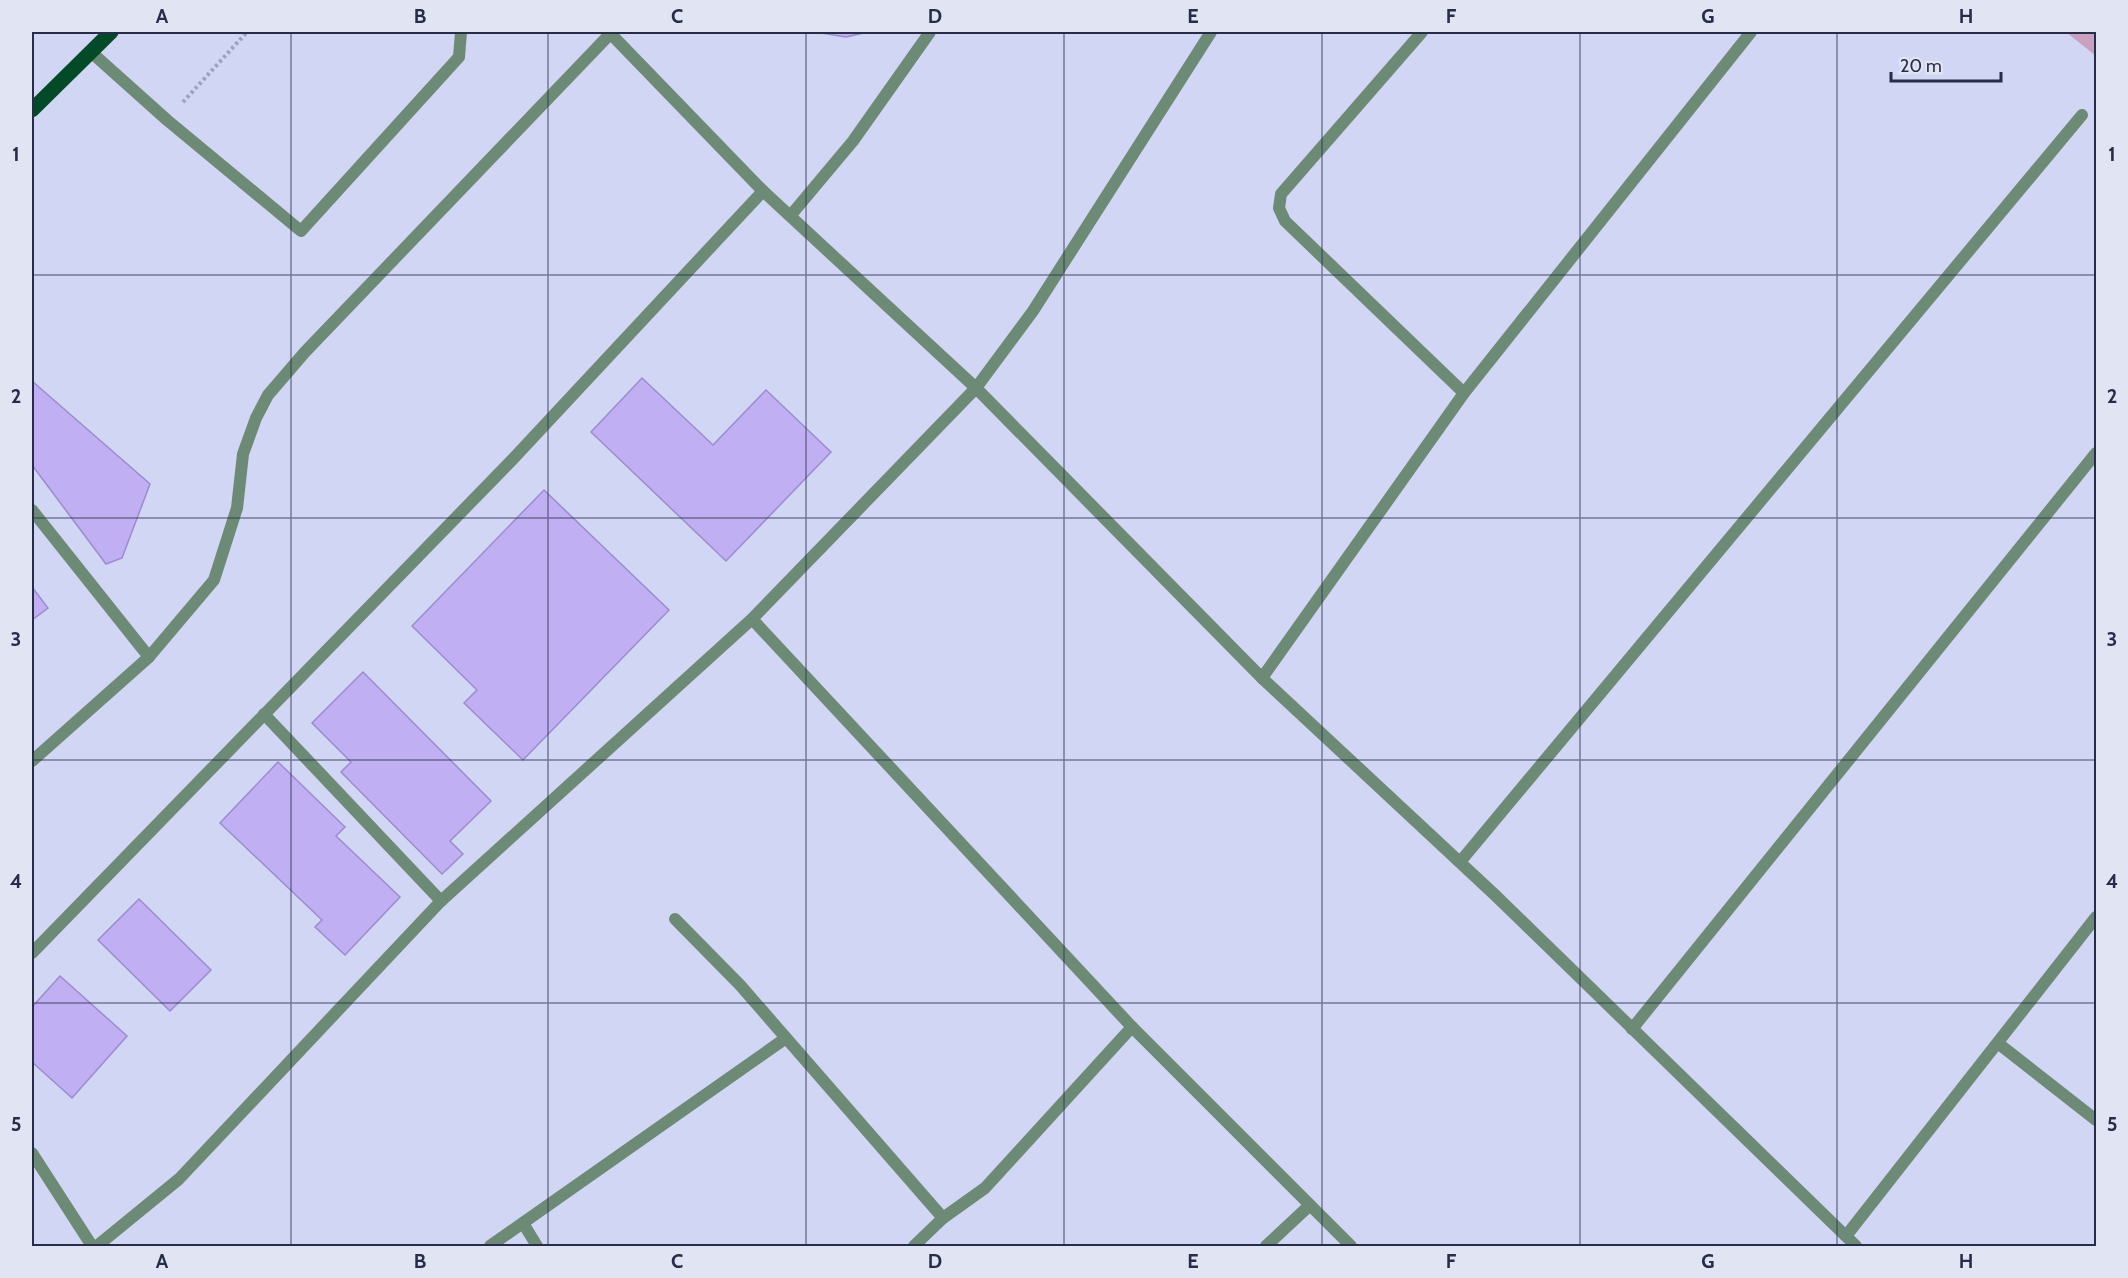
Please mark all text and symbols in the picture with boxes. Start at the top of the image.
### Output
text: A [156,4,169,28]
text: B [414,4,426,28]
text: C [671,4,683,28]
text: D [928,4,942,28]
text: E [1187,4,1199,28]
text: F [1446,4,1457,28]
text: G [1701,4,1715,28]
text: H [1959,4,1973,28]
scale bar [1891,45,2000,83]
text: 20 m [1900,55,1942,77]
text: 1 [12,142,20,166]
text: 1 [2108,142,2116,166]
text: 2 [11,384,21,408]
text: 2 [2107,384,2117,408]
text: 3 [11,627,21,651]
text: 3 [2107,627,2117,651]
text: 4 [10,869,22,893]
text: 4 [2106,869,2118,893]
text: 5 [11,1112,21,1136]
text: 5 [2107,1112,2117,1136]
text: A [156,1249,169,1273]
text: B [414,1249,426,1273]
text: C [671,1249,683,1273]
text: D [928,1249,942,1273]
text: E [1187,1249,1199,1273]
text: F [1446,1249,1457,1273]
text: G [1701,1249,1715,1273]
text: H [1959,1249,1973,1273]

